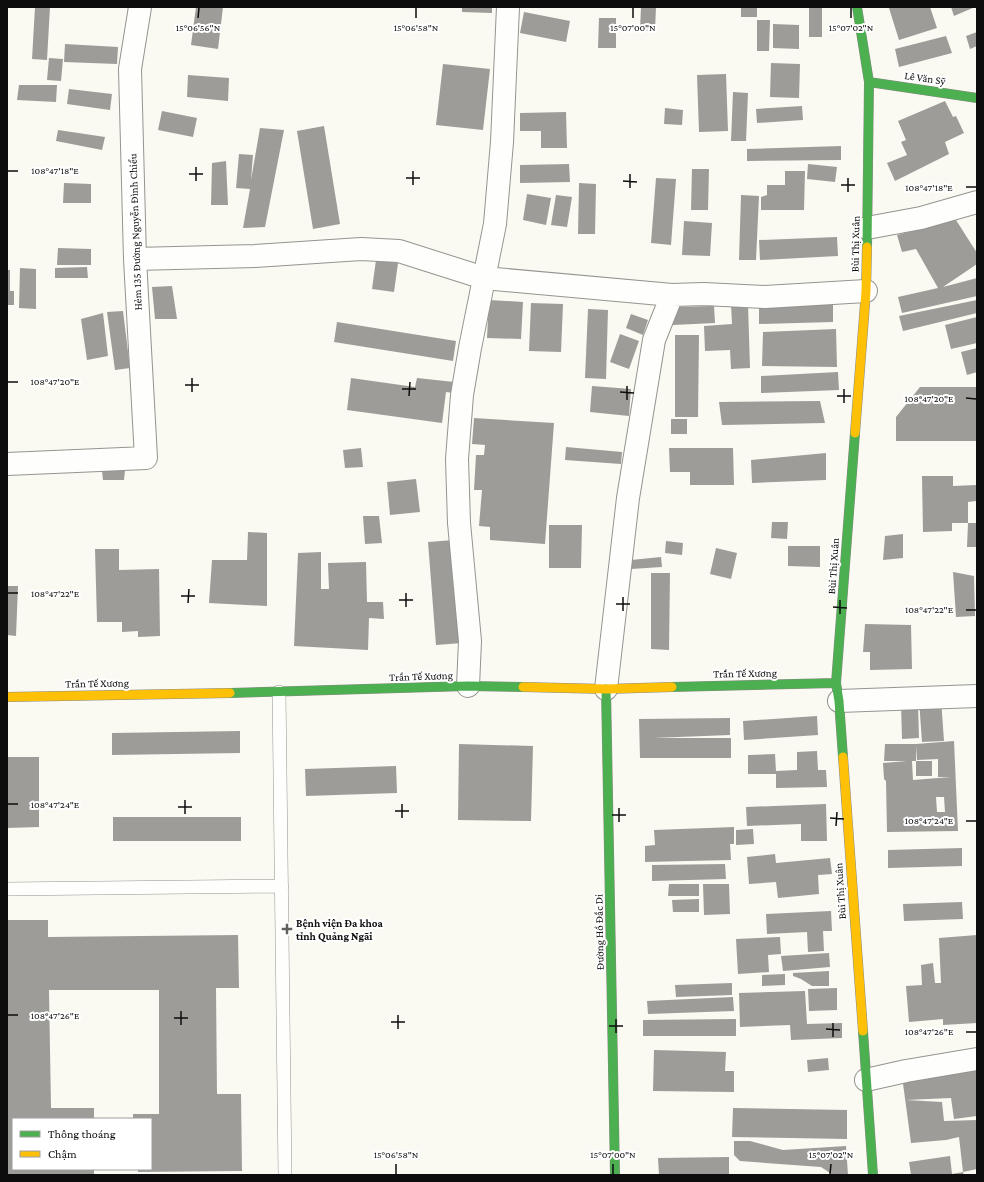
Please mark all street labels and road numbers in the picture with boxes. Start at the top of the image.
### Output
street label: Lê Văn Sỹ [904,69,947,88]
street label: Hẻm 135 Đường Nguyễn Đình Chiểu [126,153,145,311]
street label: Bùi Thị Xuân [849,216,862,272]
street label: Bùi Thị Xuân [825,537,842,595]
street label: Trần Tế Xương [713,666,778,681]
street label: Trần Tế Xương [389,669,454,684]
street label: Trần Tế Xương [65,676,130,691]
street label: Bùi Thị Xuân [832,862,849,920]
street label: Đường Hồ Đắc Di [592,894,607,970]

